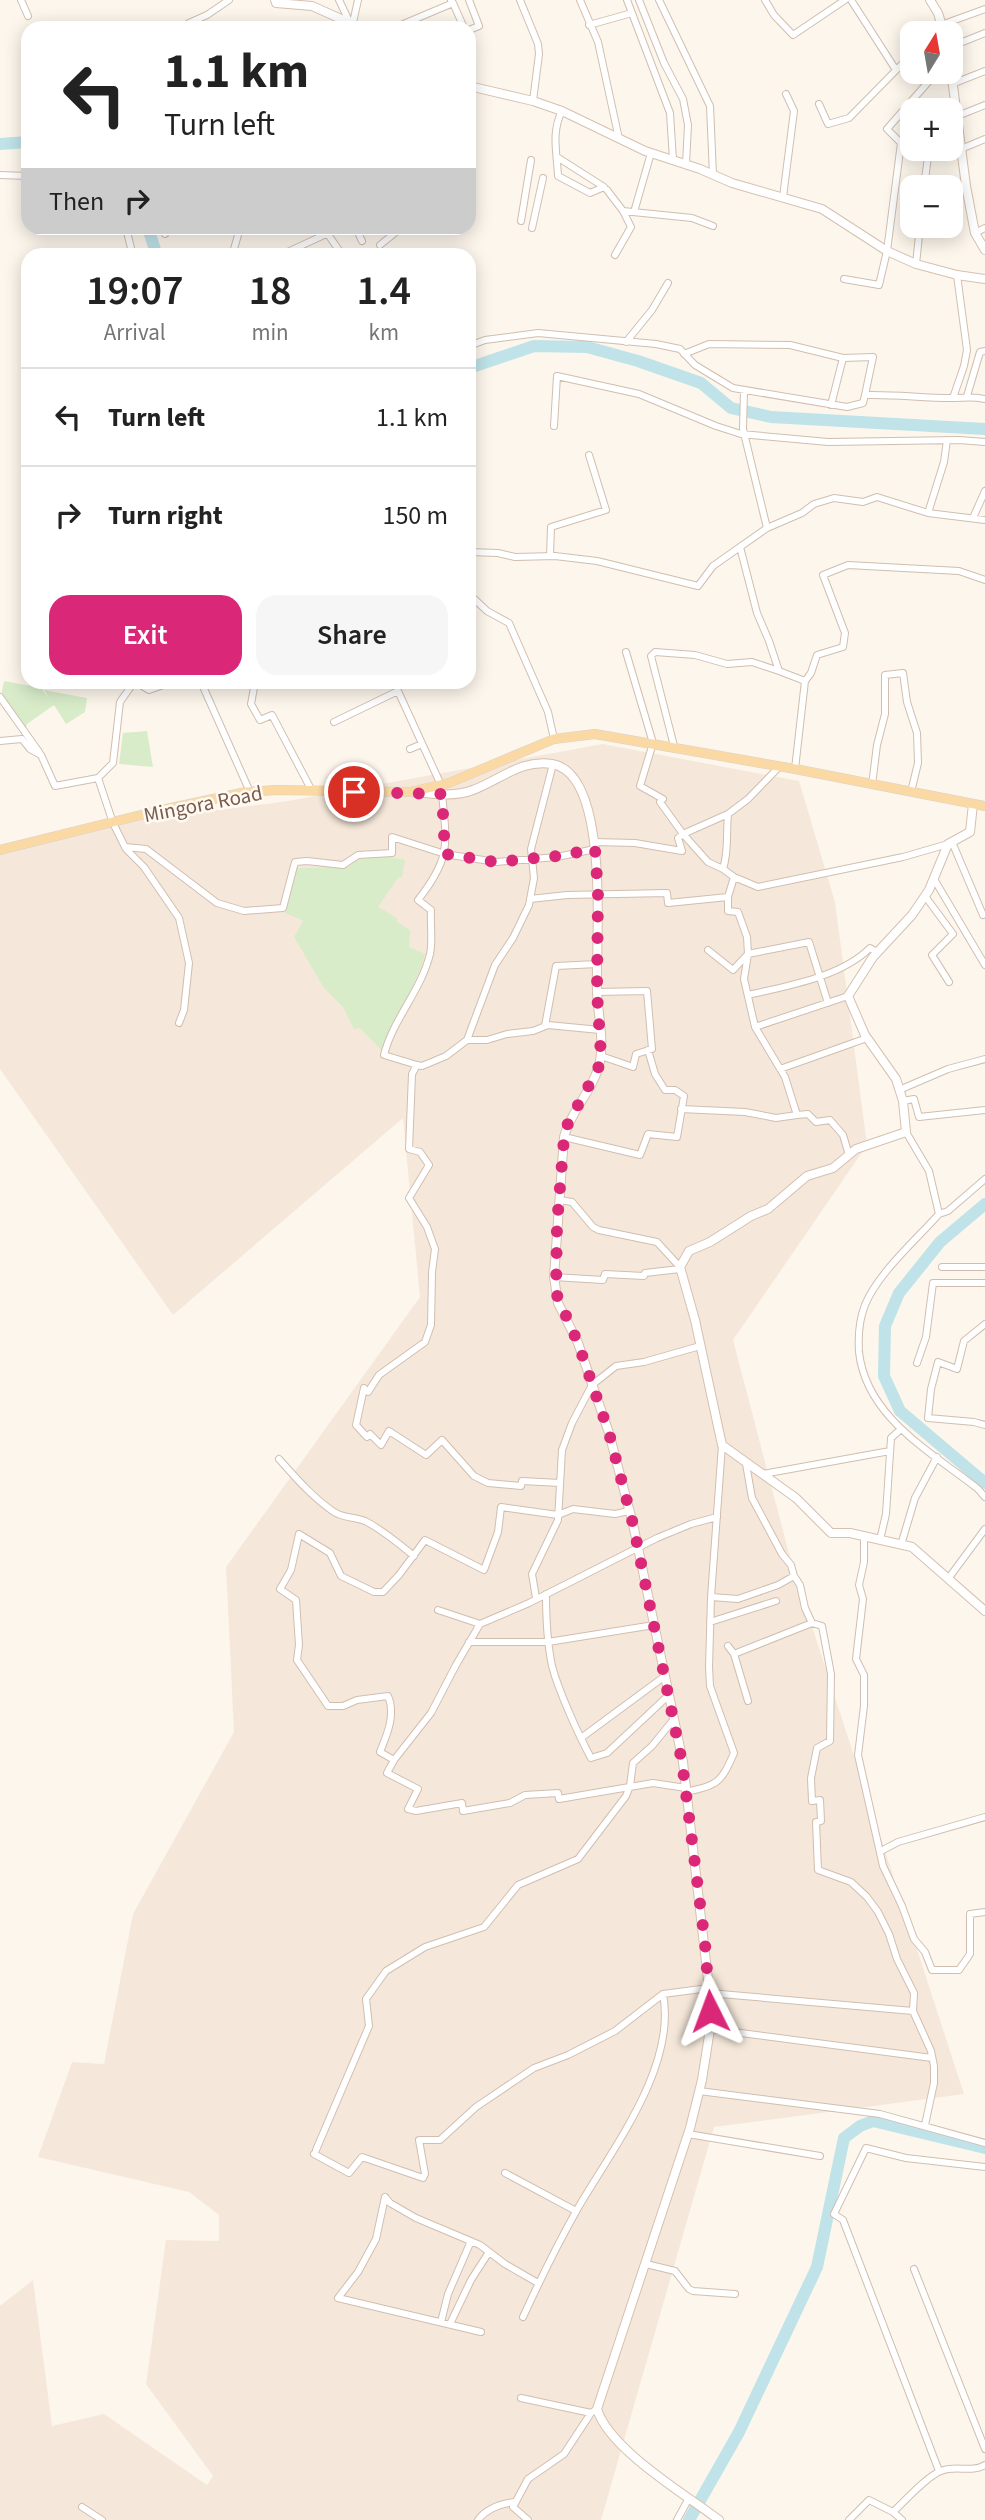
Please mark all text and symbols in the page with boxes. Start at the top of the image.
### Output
north arrow [900,21,962,84]
map controls [900,21,963,238]
text: 1.1 km [164,37,309,107]
icon: left [49,49,140,140]
button: + [900,98,963,161]
text: Turn left [164,102,275,148]
button: − [900,175,963,238]
icon: right [118,182,156,220]
text: Then [49,183,104,220]
text: 19:07 [86,261,184,321]
text: 18 [248,261,292,321]
text: 1.4 [356,261,411,321]
text: Arrival [104,316,166,349]
text: min [251,316,289,349]
text: km [369,316,399,349]
icon: left [49,398,87,436]
text: Turn left [108,399,205,436]
text: 1.1 km [376,399,448,436]
icon: right [49,496,87,534]
text: Turn right [108,497,223,534]
text: 150 m [382,497,448,534]
button: Exit [49,595,242,675]
button: Share [256,595,448,675]
pin [324,762,384,822]
icon: arrive [335,773,373,811]
street label: Mingora Road [141,778,265,830]
position arrow [673,1974,747,2048]

